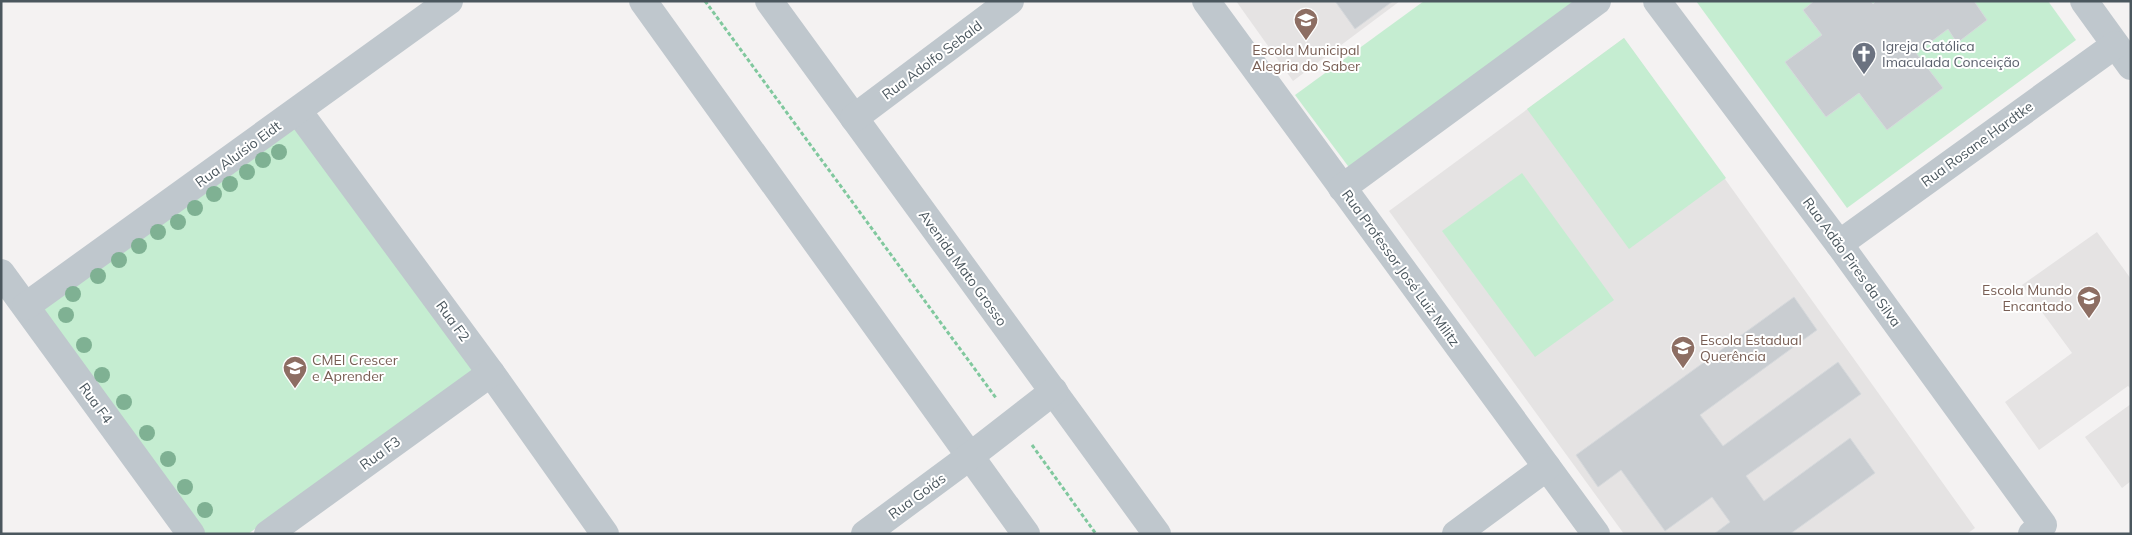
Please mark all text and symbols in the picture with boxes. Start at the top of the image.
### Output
school or university icon: Escola Municipal Alegria do Saber [1293,7,1319,41]
street label: Rua Adolfo Sebald [878,16,986,104]
place label: Igreja Católica Imaculada Conceição [1882,37,2020,71]
place label: Escola Municipal Alegria do Saber [1252,41,1361,75]
church icon: Igreja Católica Imaculada Conceição [1851,41,1877,75]
street label: Rua Rosane Hardtke [1917,97,2037,191]
street label: Rua Aluísio Eidt [192,117,284,191]
street label: Rua Professor José Luiz Militz [1338,186,1464,350]
street label: Rua Adão Pires da Silva [1799,194,1905,330]
street label: Avenida Mato Grosso [915,207,1011,329]
place label: Escola Mundo Encantado [1982,281,2072,315]
school or university icon: Escola Mundo Encantado [2076,285,2102,319]
street label: Rua F2 [432,297,474,345]
place label: Escola Estadual Querência [1700,331,1802,365]
school or university icon: Escola Estadual Querência [1670,335,1696,369]
place label: CMEI Crescer e Aprender [312,351,399,385]
school or university icon: CMEI Crescer e Aprender [282,355,308,389]
street label: Rua F4 [75,379,117,427]
street label: Rua F3 [356,432,404,474]
street label: Rua Goiás [885,469,949,523]

